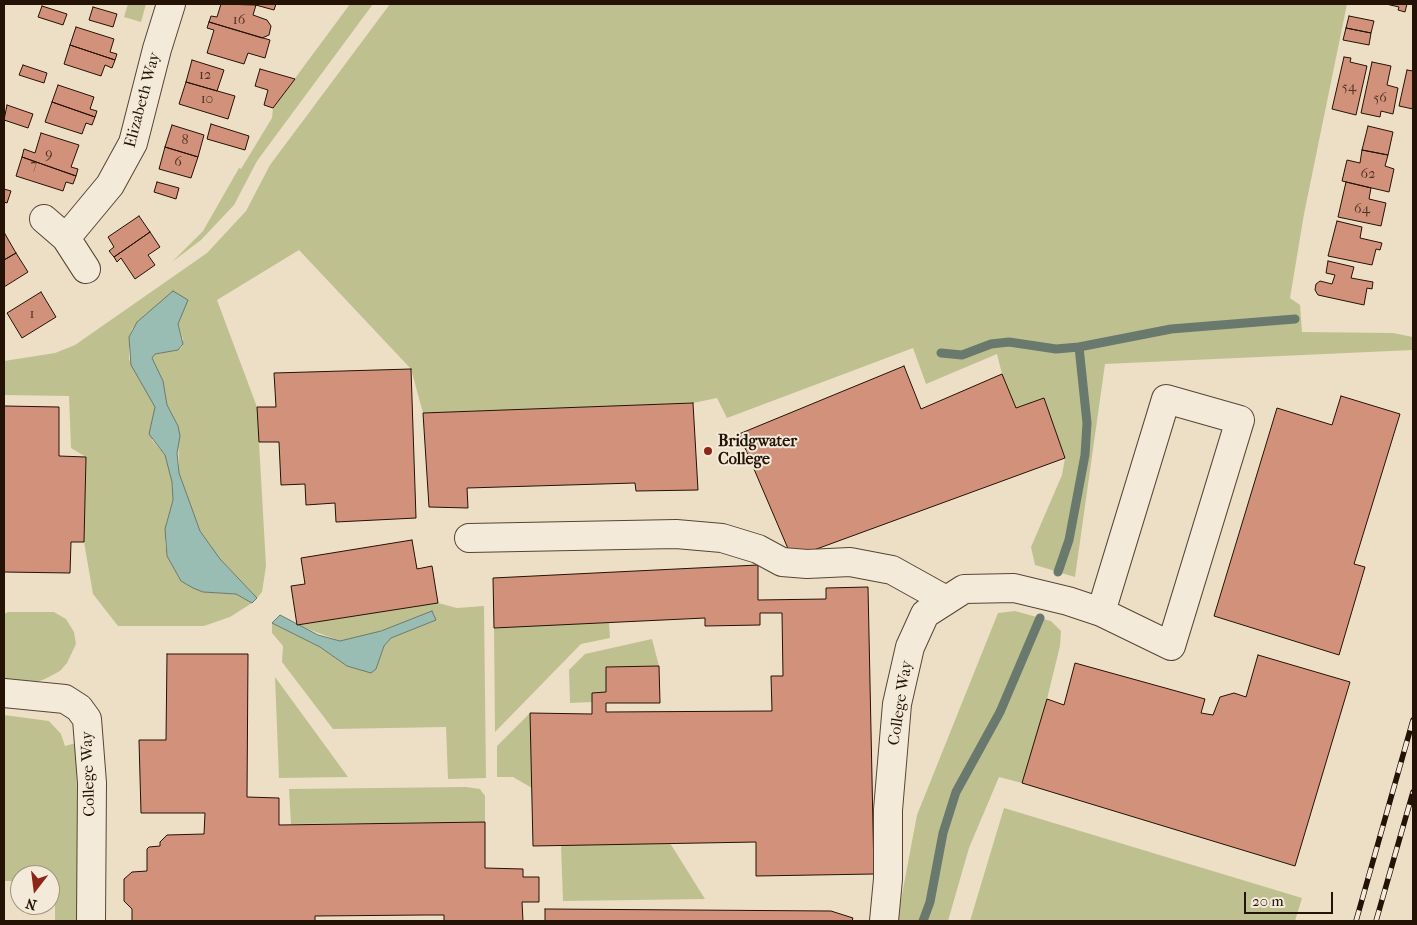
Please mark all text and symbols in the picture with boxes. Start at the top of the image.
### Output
house number: 16 [233,13,245,29]
street label: Elizabeth Way [121,50,165,150]
house number: 12 [199,68,211,84]
house number: 54 [1342,80,1356,96]
house number: 56 [1373,91,1387,107]
house number: 10 [201,92,213,108]
house number: 8 [181,133,189,149]
house number: 9 [45,147,53,163]
house number: 6 [174,155,182,171]
house number: 7 [31,158,37,174]
house number: 62 [1361,167,1375,183]
house number: 64 [1354,202,1370,218]
house number: 1 [30,307,34,323]
place label: Bridgwater College [718,432,797,470]
marker: Bridgwater College [702,445,714,457]
street label: College Way [885,659,917,747]
street label: College Way [78,731,100,817]
north arrow [10,865,60,915]
scale bar [1247,882,1336,914]
text: 20 m [1252,892,1284,910]
text: N [24,894,39,914]

